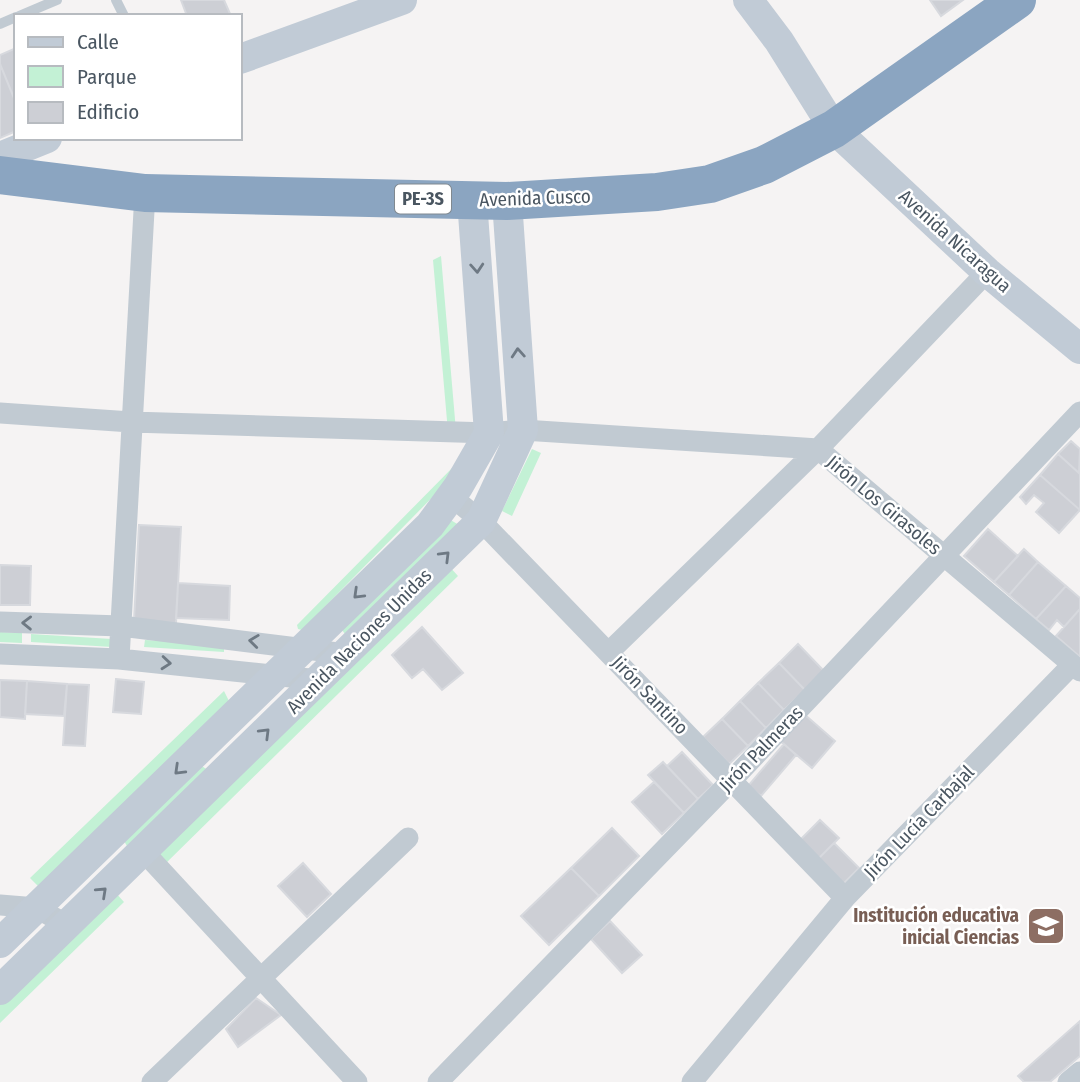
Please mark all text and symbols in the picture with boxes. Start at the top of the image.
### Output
legend [14,14,242,140]
text: Calle [77,29,119,55]
text: Parque [77,64,137,90]
text: Edificio [77,99,139,125]
road number: PE-3S [395,184,451,214]
street label: Avenida Cusco [479,185,591,211]
street label: Avenida Nicaragua [894,185,1016,297]
one-way arrow [470,263,485,274]
one-way arrow [510,347,525,358]
street label: Jirón Los Girasoles [822,450,946,560]
one-way arrow [437,552,450,565]
street label: Avenida Naciones Unidas [282,564,436,718]
one-way arrow [353,585,366,598]
one-way arrow [22,616,33,631]
one-way arrow [248,634,259,649]
street label: Jirón Santino [607,651,693,739]
one-way arrow [161,655,172,670]
street label: Jirón Palmeras [714,701,808,797]
one-way arrow [257,728,270,741]
street label: Jirón Lucía Carbajal [859,761,979,883]
one-way arrow [174,762,187,775]
one-way arrow [94,887,107,900]
place label: Institución educativa inicial Ciencias [853,904,1020,949]
school or university icon: Institución educativa inicial Ciencias [1025,905,1067,947]

